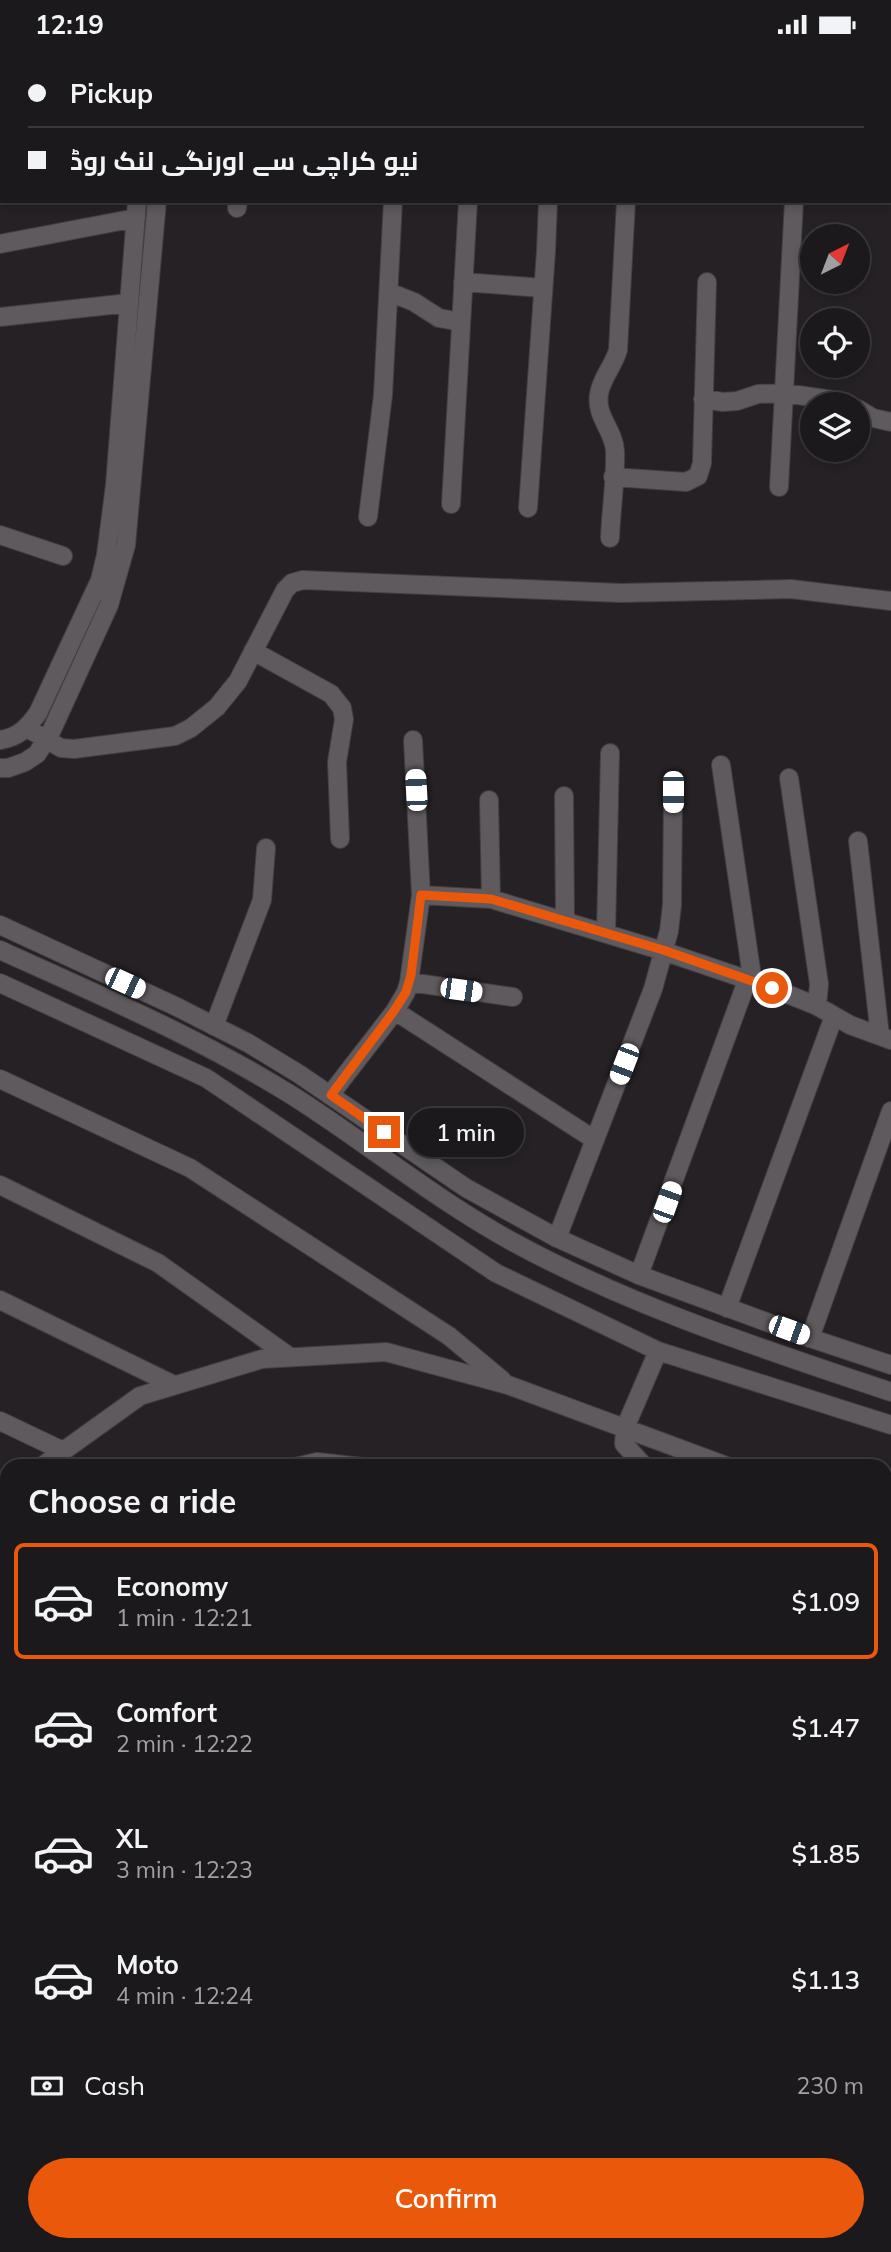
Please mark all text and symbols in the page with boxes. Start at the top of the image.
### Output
text: 12:19 [35,8,104,41]
text: Pickup [70,77,153,110]
text: نیو کراچی سے اورنگی لنک روڈ [70,144,418,177]
north arrow [800,224,870,294]
map controls [800,224,870,462]
button: locate [800,308,870,378]
button: layers [800,392,870,462]
car [405,768,428,812]
car [663,771,684,813]
car [102,965,149,1001]
route start [756,972,788,1004]
car [439,977,484,1003]
car [607,1041,642,1087]
callout: 1 min [408,1107,524,1157]
route end [368,1116,400,1148]
text: 1 min [436,1118,496,1147]
car [650,1179,685,1225]
car [766,1313,813,1347]
text: Choose a ride [28,1481,236,1521]
icon: car [32,1570,95,1633]
text: Economy [116,1570,228,1603]
text: $1.09 [791,1585,860,1618]
text: 1 min · 12:21 [116,1603,253,1632]
icon: car [32,1696,95,1759]
text: Comfort [116,1696,217,1729]
text: $1.47 [791,1711,860,1744]
text: 2 min · 12:22 [116,1729,253,1758]
icon: car [32,1822,95,1885]
text: XL [116,1822,148,1855]
text: $1.85 [791,1837,860,1870]
text: 3 min · 12:23 [116,1855,253,1884]
icon: car [32,1948,95,2011]
text: Moto [116,1948,179,1981]
text: $1.13 [791,1963,860,1996]
text: 4 min · 12:24 [116,1981,253,2010]
icon: cash [28,2067,66,2105]
text: Cash [84,2069,145,2102]
text: 230 m [796,2071,864,2100]
button: Confirm [28,2158,864,2238]

